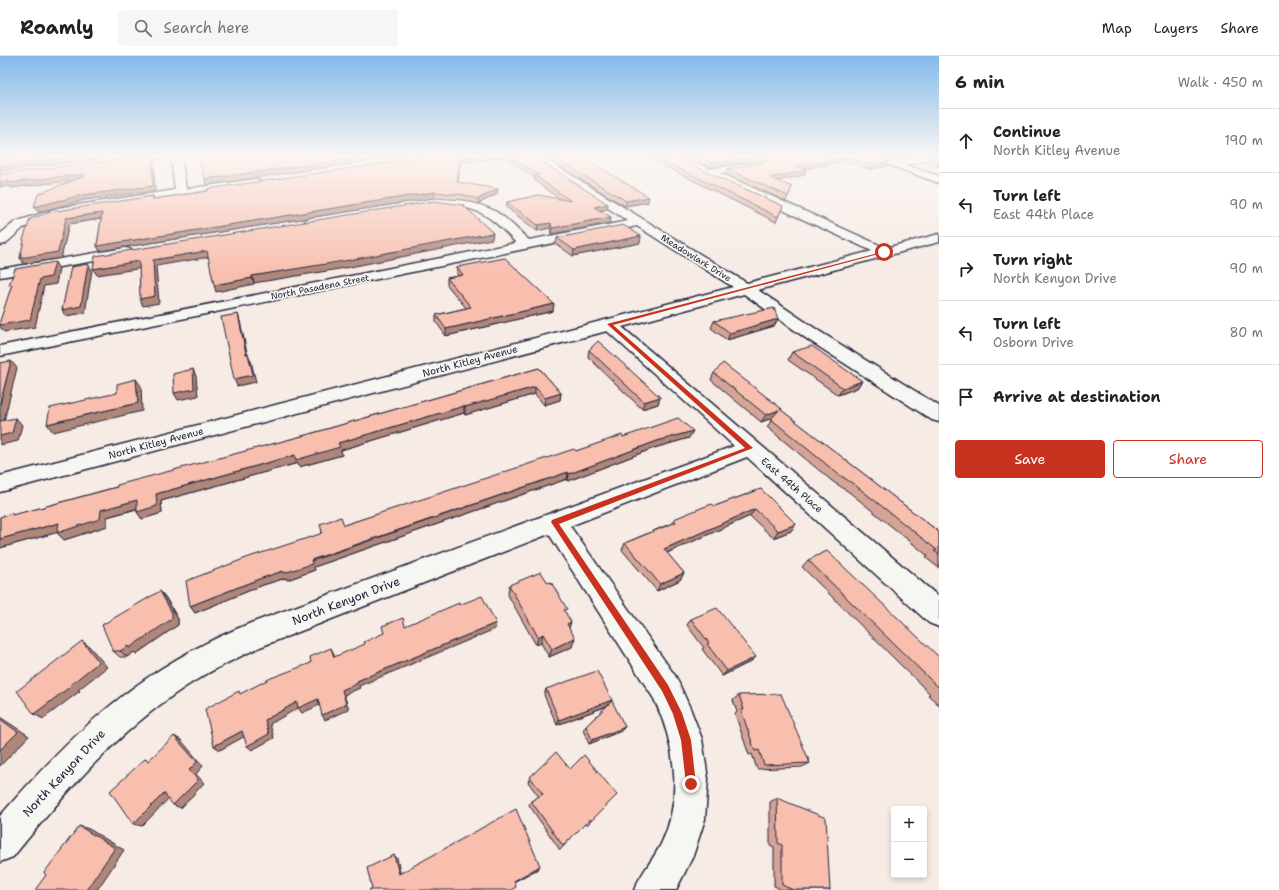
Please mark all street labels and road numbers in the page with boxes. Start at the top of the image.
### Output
street label: Meadowlark Drive [659,232,733,284]
street label: North Pasadena Street [270,272,370,302]
street label: North Kitley Avenue [421,342,519,380]
street label: North Kitley Avenue [107,424,205,462]
street label: East 44th Place [758,455,826,516]
street label: North Kenyon Drive [290,573,402,629]
street label: North Kenyon Drive [19,726,109,820]

